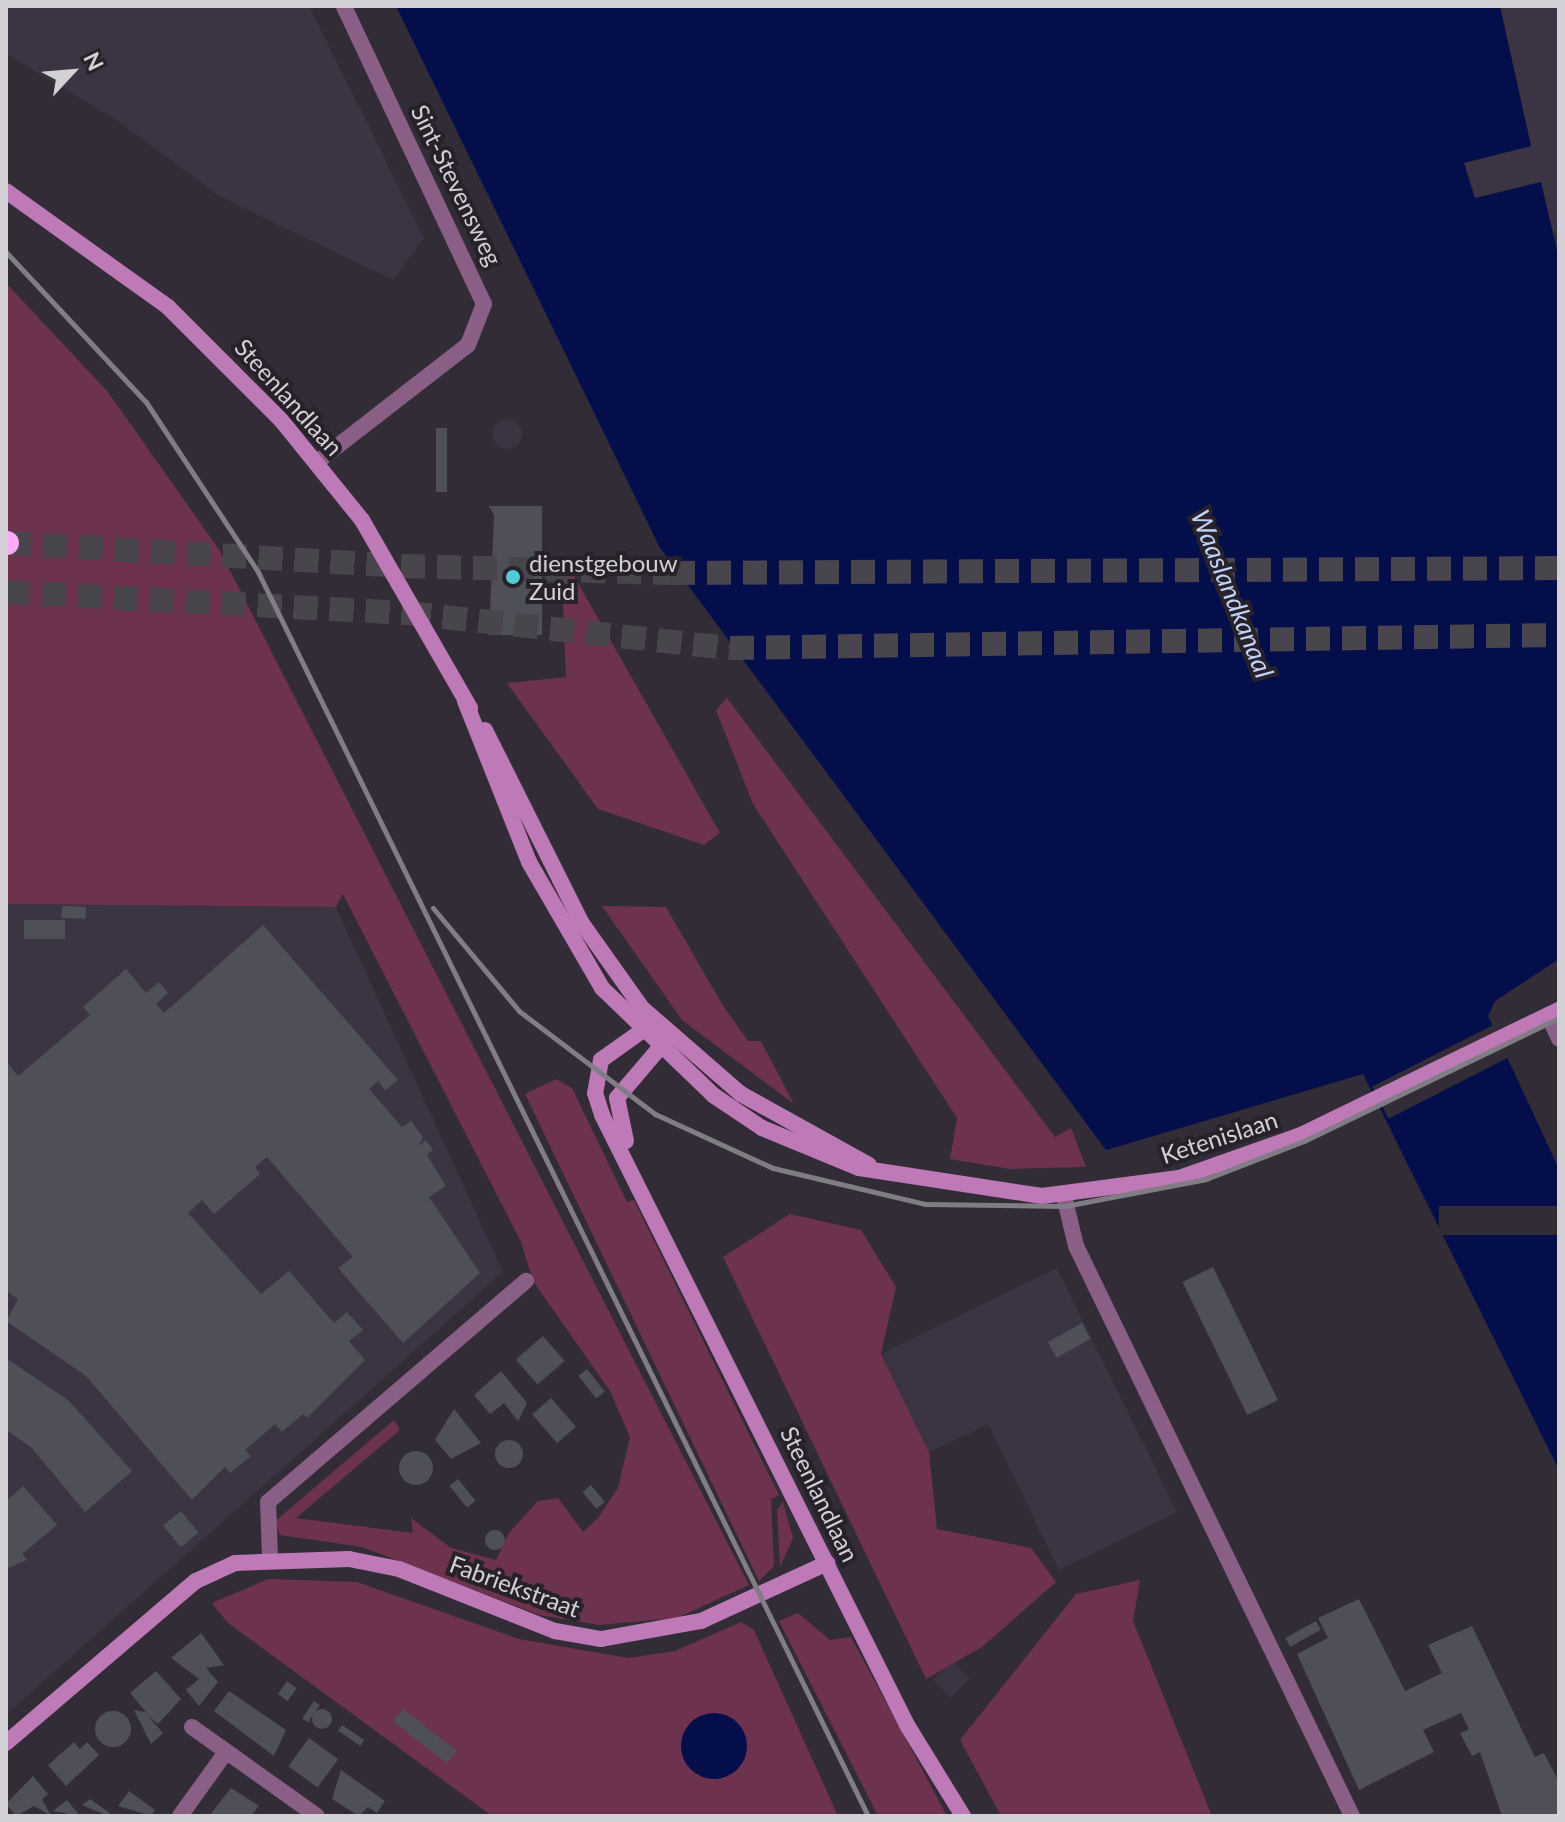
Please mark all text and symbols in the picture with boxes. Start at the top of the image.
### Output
north arrow [32,32,112,112]
text: N [78,48,110,75]
street label: Sint-Stevensweg [406,100,508,270]
street label: Steenlandlaan [229,333,349,461]
water label: Waaslandkanaal [1184,505,1280,683]
place label: dienstgebouw Zuid [529,549,677,605]
marker: dienstgebouw Zuid [504,568,522,586]
street label: Ketenislaan [1157,1105,1281,1169]
street label: Steenlandlaan [775,1422,865,1566]
street label: Fabriekstraat [446,1549,584,1623]

